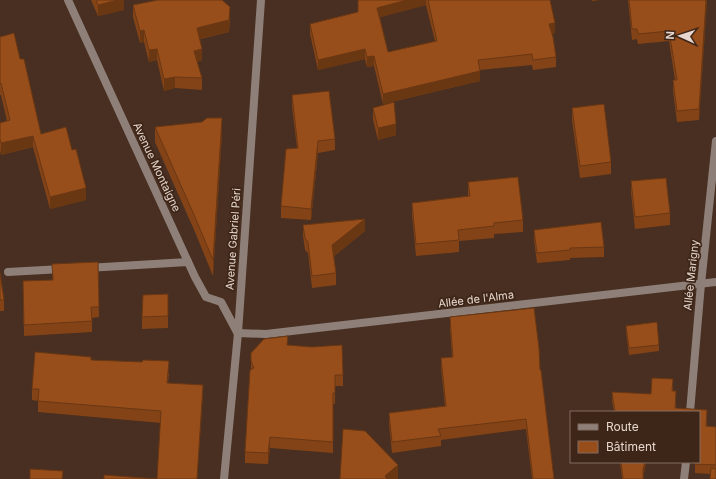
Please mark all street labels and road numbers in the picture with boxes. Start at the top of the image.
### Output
street label: Avenue Montaigne [130,120,184,214]
street label: Avenue Gabriel Péri [222,187,244,291]
street label: Allée Marigny [680,239,702,311]
street label: Allée de l'Alma [437,287,515,311]

